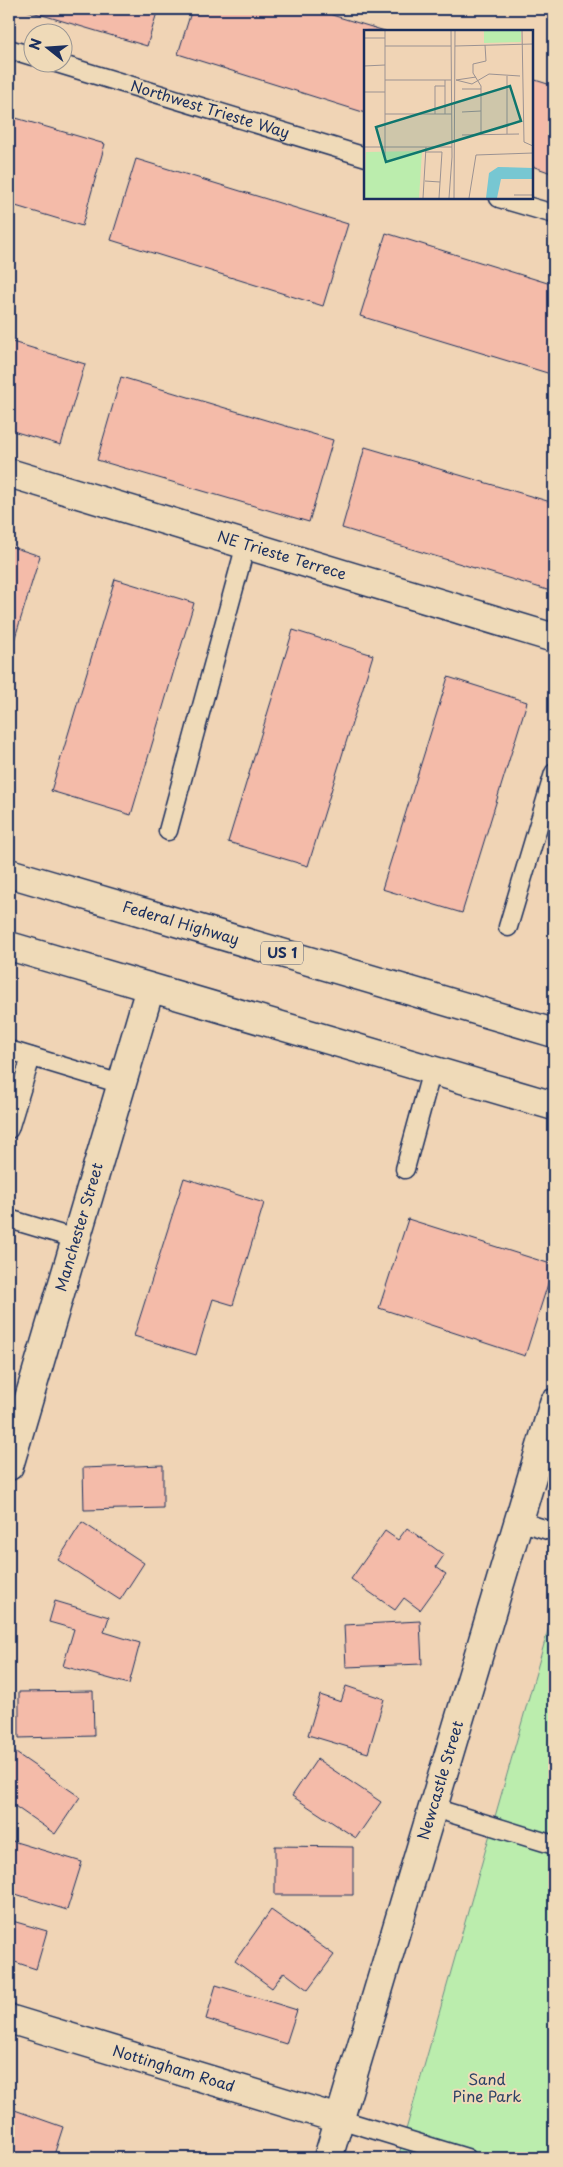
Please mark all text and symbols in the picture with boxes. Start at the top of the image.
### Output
north arrow [22,22,72,72]
inset map [364,30,533,199]
text: N [23,36,47,52]
street label: Northwest Trieste Way [128,73,293,143]
street label: NE Trieste Terrece [215,524,350,585]
street label: Federal Highway [120,894,242,950]
road number: US 1 [261,941,303,964]
street label: Manchester Street [48,1160,108,1294]
street label: Newcastle Street [411,1717,468,1843]
street label: Nottingham Road [110,2038,238,2097]
park label: Sand Pine Park [453,2067,521,2107]

